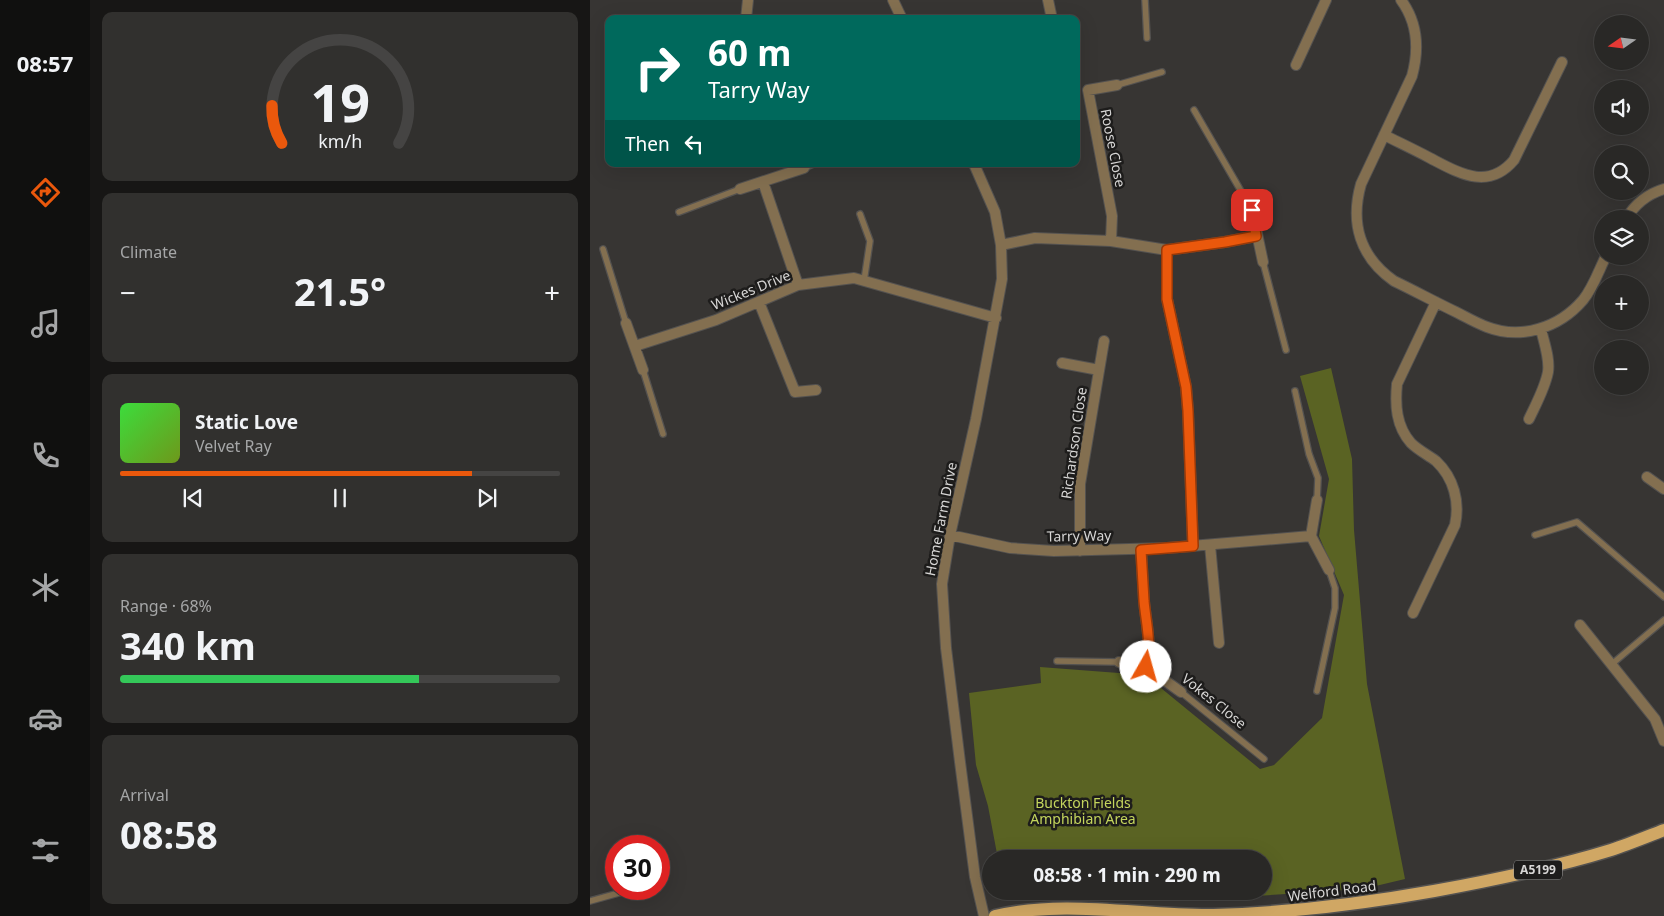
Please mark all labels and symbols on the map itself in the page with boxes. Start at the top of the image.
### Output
north arrow [1594,15,1649,70]
street label: Roose Close [1097,107,1130,189]
pin [1231,189,1273,231]
street label: Wickes Drive [708,265,793,314]
street label: Richardson Close [1056,386,1091,500]
street label: Home Farm Drive [920,460,961,578]
street label: Tarry Way [1047,525,1112,546]
position arrow [1119,640,1171,692]
street label: Vokes Close [1178,669,1251,733]
park label: Buckton Fields Amphibian Area [1030,793,1136,828]
speed limit sign: 30 [605,835,670,900]
road number: A5199 [1514,860,1562,880]
street label: Welford Road [1287,876,1377,905]

